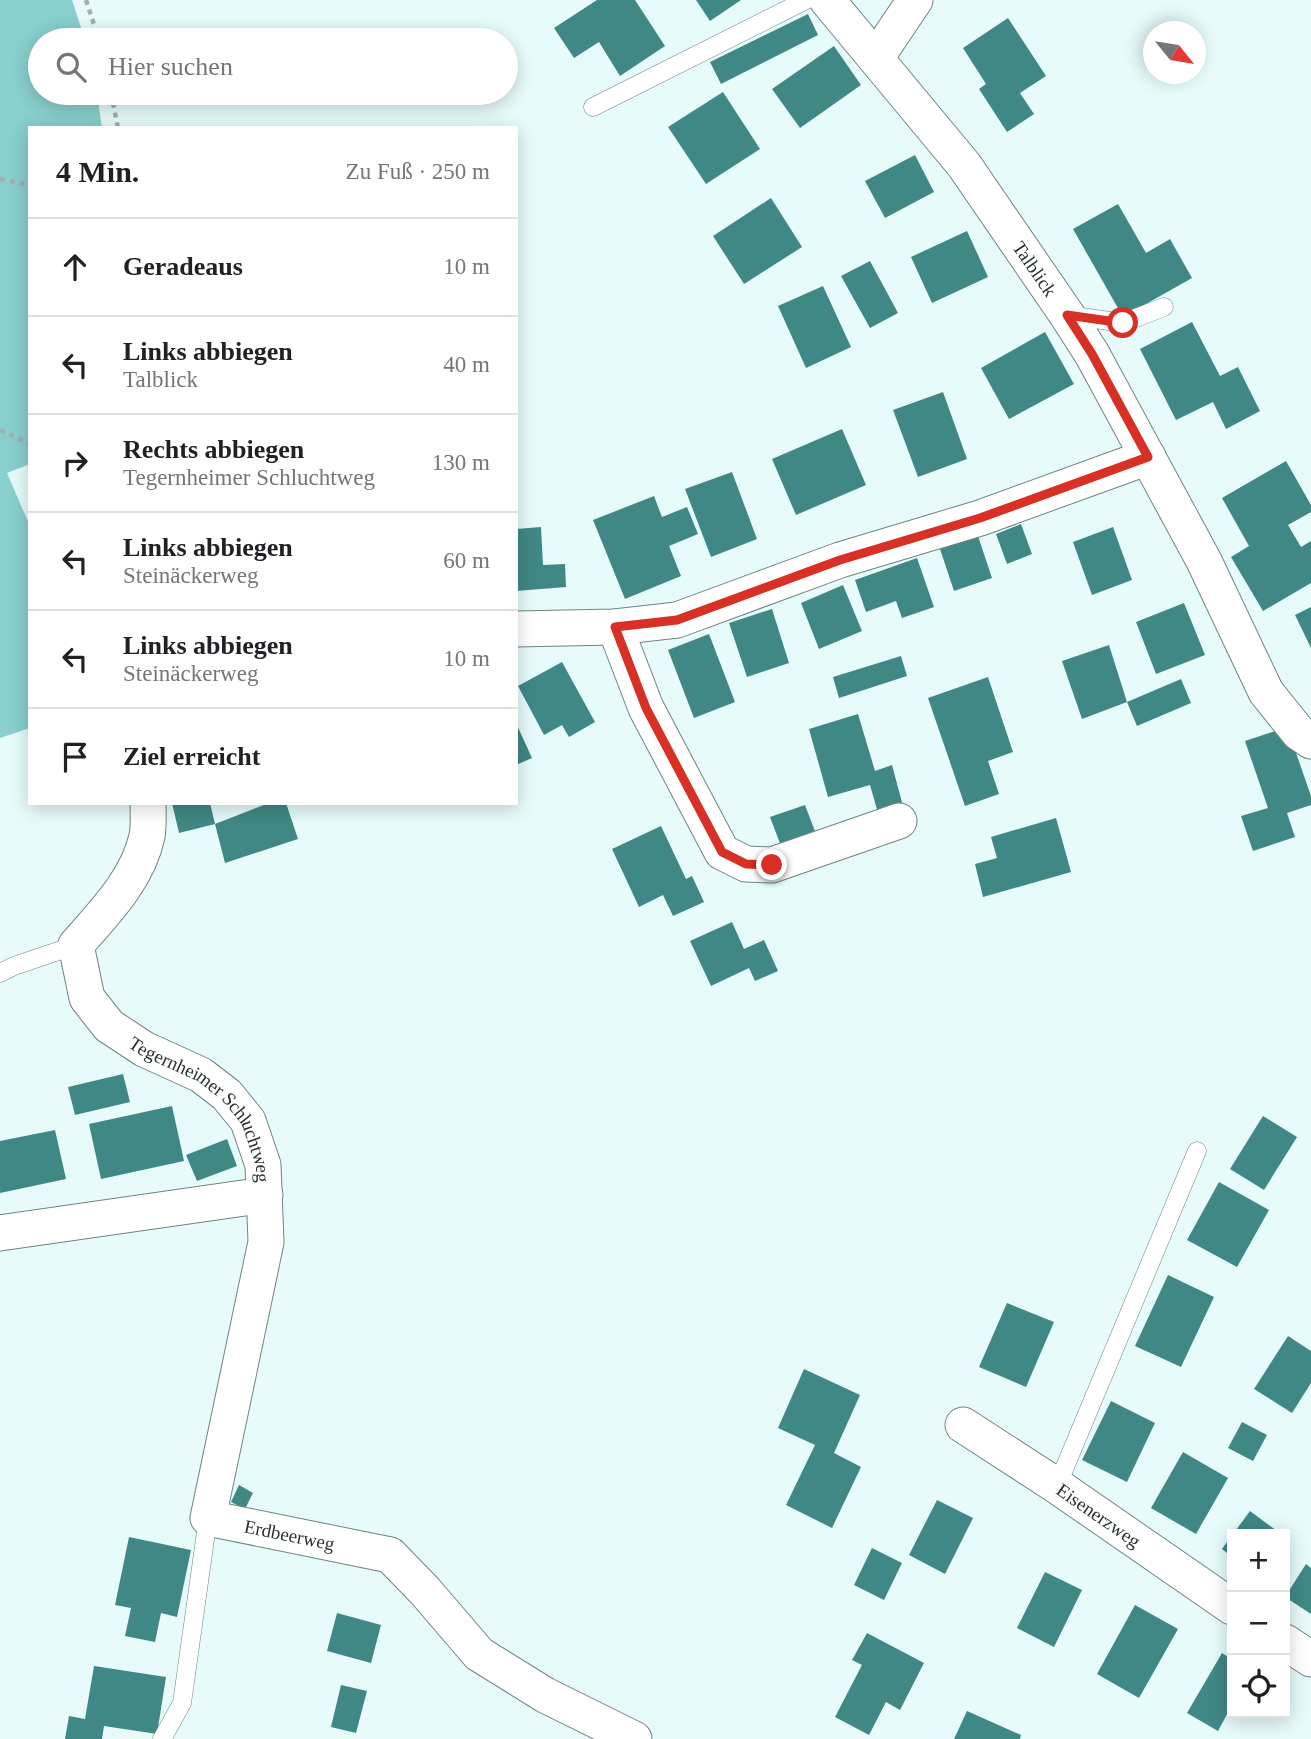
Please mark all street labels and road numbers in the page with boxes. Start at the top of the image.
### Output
street label: Talblick [1009,237,1062,300]
street label: Tegernheimer Schluchtweg [125,1032,274,1183]
street label: Eisenerzweg [1053,1479,1145,1552]
street label: Erdbeerweg [243,1515,337,1554]

